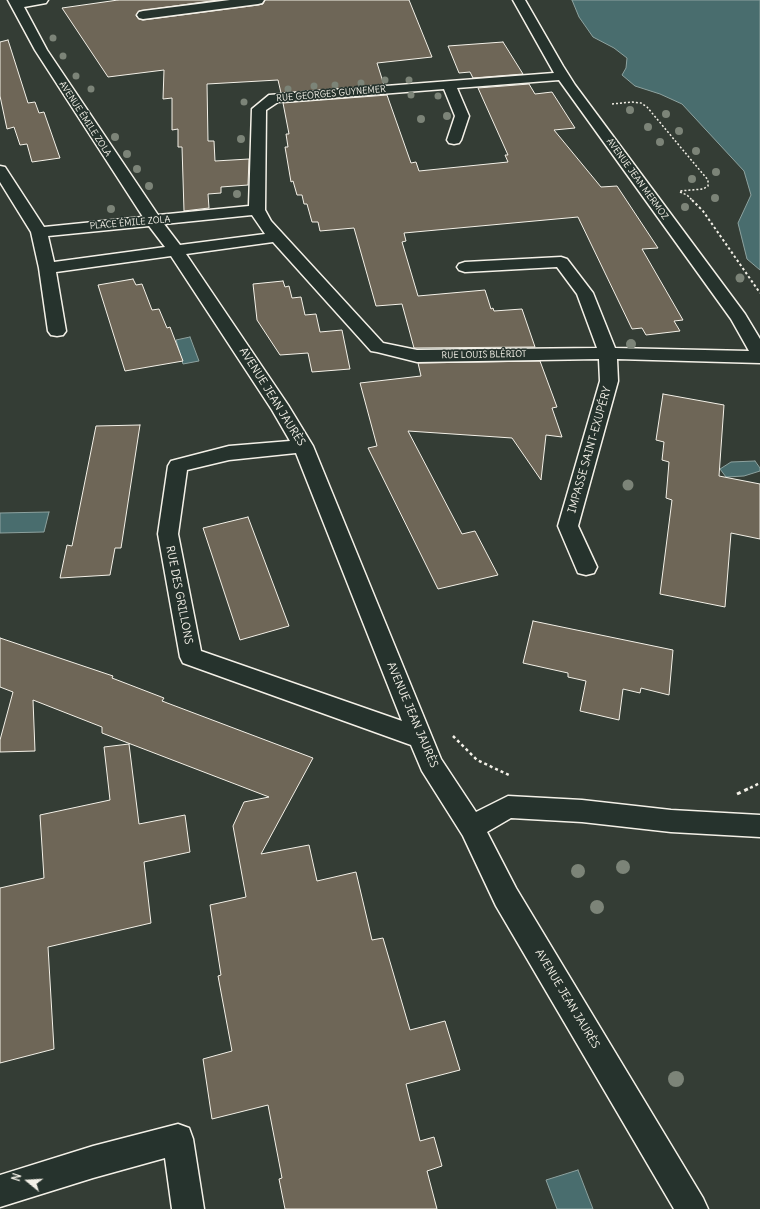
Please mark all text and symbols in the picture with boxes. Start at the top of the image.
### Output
street label: AVENUE ÉMILE ZOLA [57,79,113,159]
street label: RUE GEORGES GUYNEMER [276,84,386,104]
street label: AVENUE JEAN MERMOZ [604,136,670,222]
street label: PLACE ÉMILE ZOLA [89,214,171,232]
street label: AVENUE JEAN JAURÈS [236,345,308,449]
street label: RUE LOUIS BLÉRIOT [441,349,527,361]
street label: IMPASSE SAINT-EXUPÉRY [566,385,614,515]
street label: RUE DES GRILLONS [163,545,195,645]
street label: AVENUE JEAN JAURÈS [384,660,440,770]
street label: AVENUE JEAN JAURÈS [532,947,602,1051]
north arrow [8,1161,48,1201]
text: N [9,1172,24,1183]

